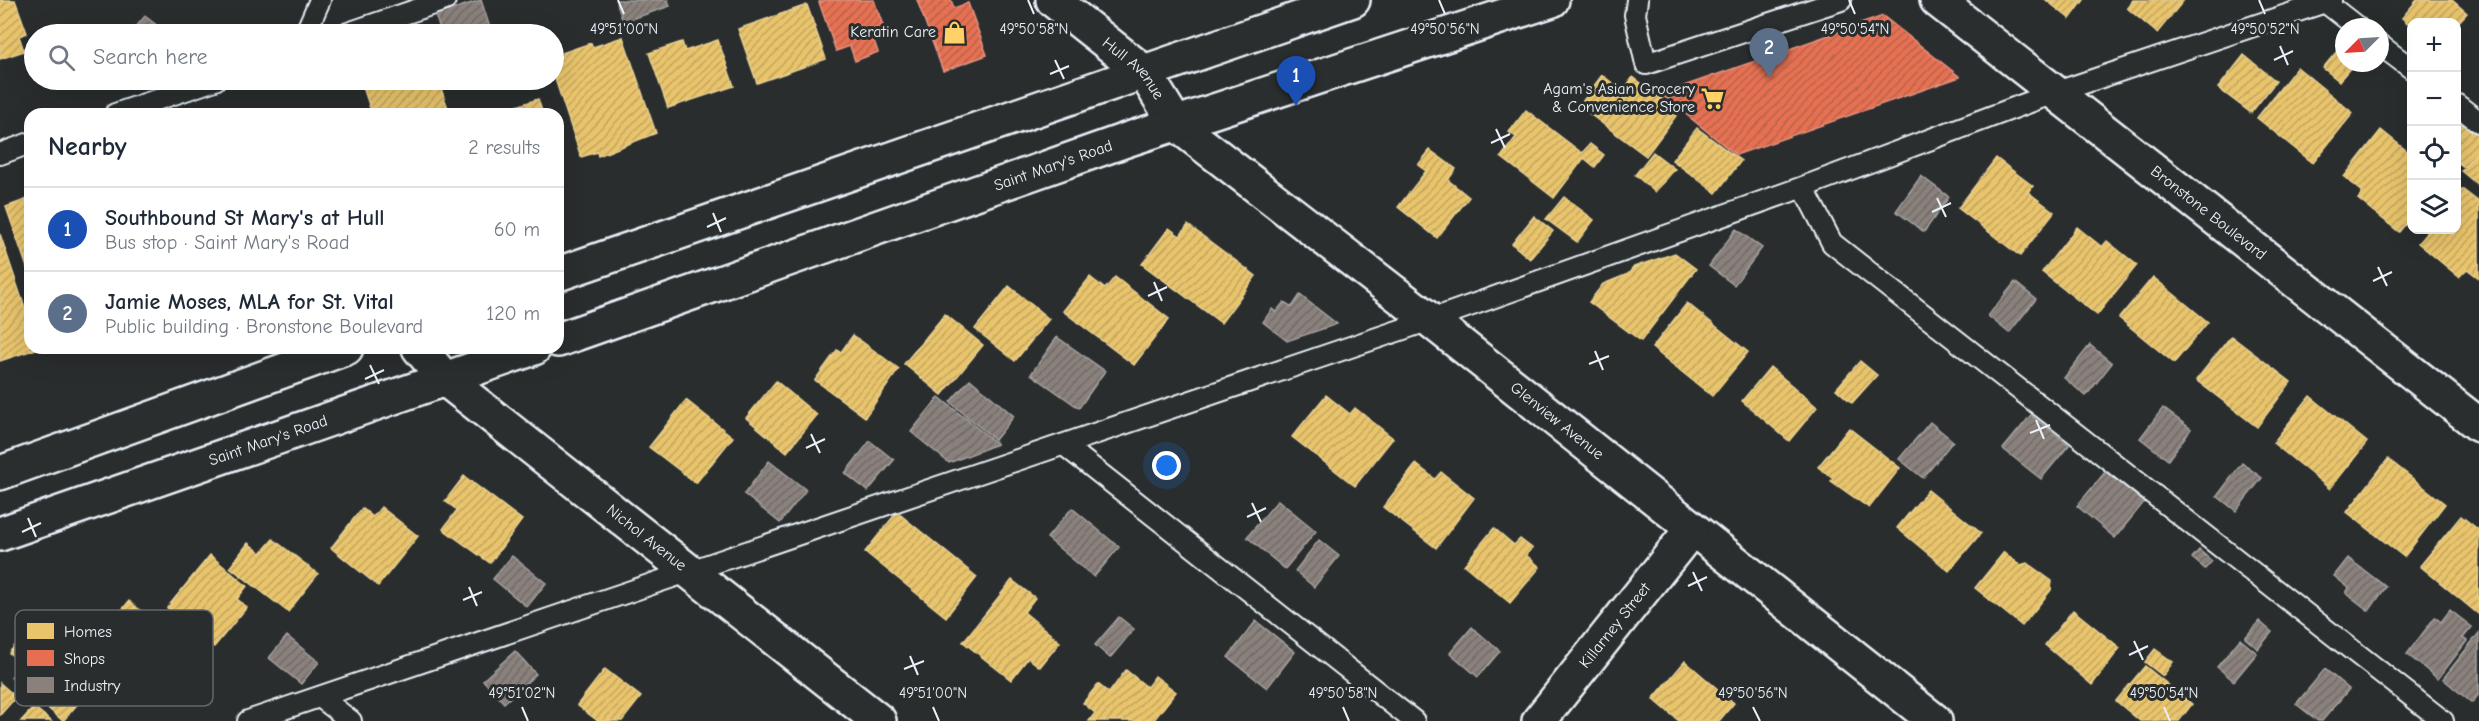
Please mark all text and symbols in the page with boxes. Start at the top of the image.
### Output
north arrow [2335,18,2389,72]
map controls [2407,18,2461,234]
button: + [2407,18,2461,72]
shop icon: Keratin Care [941,19,967,45]
text: 49°51'00"N [590,20,658,38]
text: 49°50'58"N [1000,20,1069,38]
text: 49°50'56"N [1410,20,1480,38]
text: 49°50'54"N [1821,20,1889,38]
text: 49°50'52"N [2230,20,2300,38]
place label: Keratin Care [850,23,936,41]
search box [24,24,564,90]
pin: 2 [1750,28,1788,78]
street label: Hull Avenue [1099,34,1168,103]
icon: search [45,41,78,74]
text: Search here [93,44,208,70]
pin: 1 [1276,57,1316,106]
button: − [2407,72,2461,126]
place label: Agam's Asian Grocery & Convenience Store [1543,80,1696,116]
supermarket icon: Agam's Asian Grocery & Convenience Store [1700,85,1726,111]
button: locate [2407,126,2461,180]
text: Nearby [48,132,127,162]
text: 2 results [468,136,540,159]
street label: Saint Mary's Road [992,136,1115,195]
street label: Bronstone Boulevard [2147,162,2270,264]
button: layers [2407,180,2461,234]
text: Southbound St Mary's at Hull [105,205,385,231]
text: 1 [64,218,71,241]
text: 60 m [494,218,540,241]
text: Bus stop · Saint Mary's Road [105,231,350,254]
text: Jamie Moses, MLA for St. Vital [105,289,394,315]
text: 2 [63,302,72,325]
text: 120 m [486,302,540,325]
text: Public building · Bronstone Boulevard [105,315,423,338]
street label: Glenview Avenue [1507,378,1607,463]
street label: Saint Mary's Road [206,412,330,470]
your location [1152,451,1181,480]
street label: Nichol Avenue [603,501,690,575]
street label: Killarney Street [1576,579,1655,672]
legend [15,610,213,706]
text: Homes [64,623,112,641]
text: Shops [64,650,105,668]
text: Industry [64,677,121,695]
text: 49°51'02"N [489,684,555,702]
text: 49°51'00"N [899,684,967,702]
text: 49°50'58"N [1309,684,1378,702]
text: 49°50'56"N [1718,684,1788,702]
text: 49°50'54"N [2130,684,2198,702]

